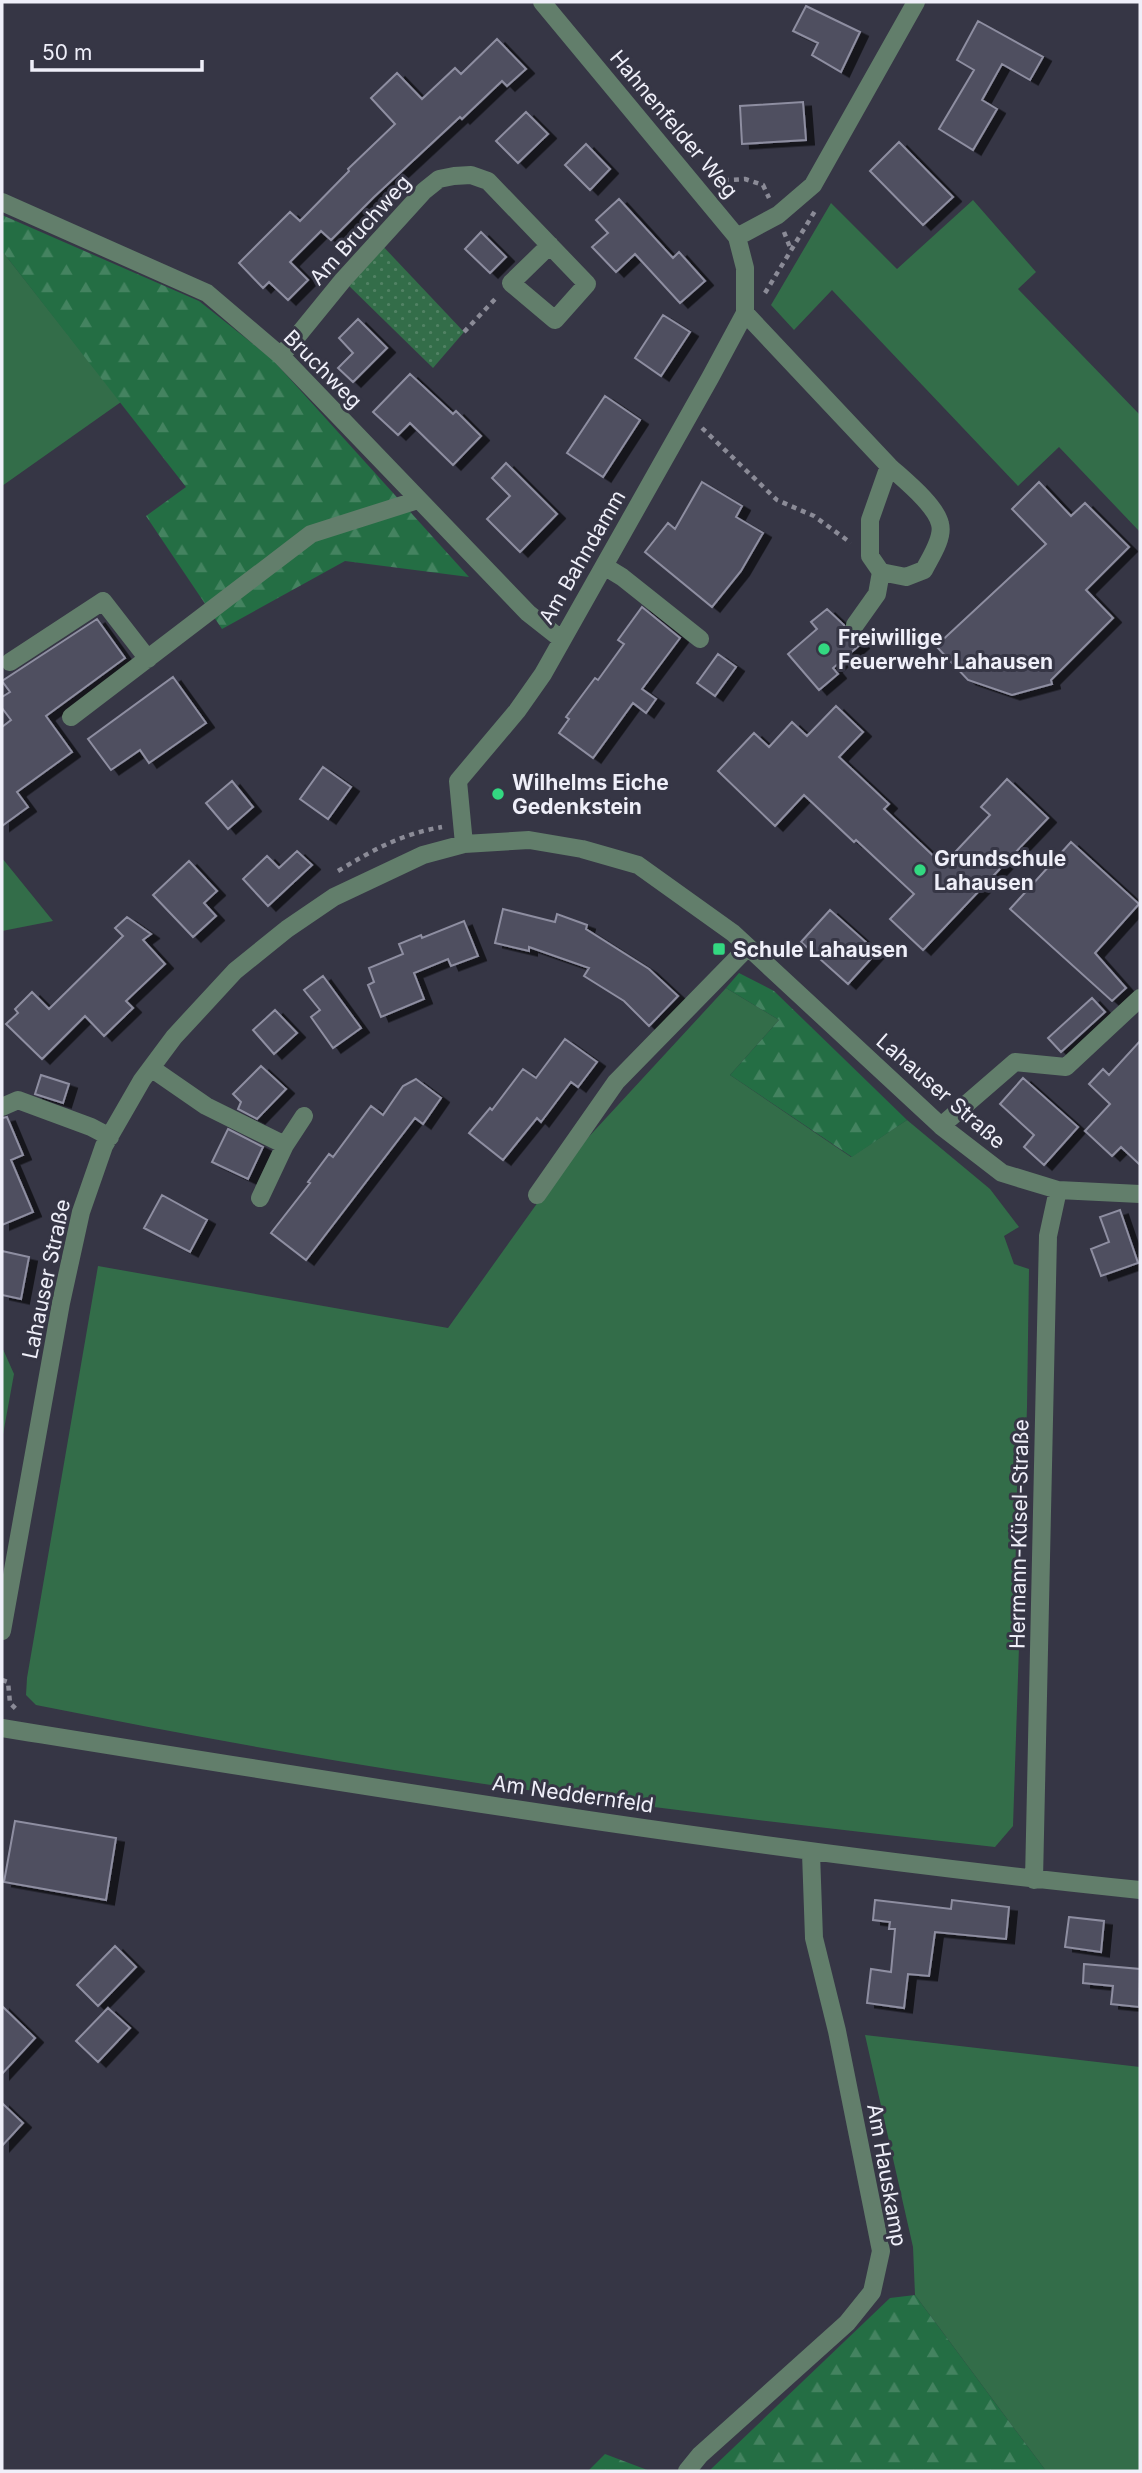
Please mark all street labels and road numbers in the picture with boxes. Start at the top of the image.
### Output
street label: Hahnenfelder Weg [605,45,743,203]
street label: Am Bruchweg [304,170,416,290]
street label: Bruchweg [279,325,367,413]
street label: Am Bahndamm [534,486,630,628]
street label: Lahauser Straße [871,1028,1011,1154]
street label: Lahauser Straße [17,1197,75,1361]
street label: Hermann-Küsel-Straße [1004,1419,1034,1649]
street label: Am Neddernfeld [491,1770,655,1818]
street label: Am Hauskamp [862,2102,912,2248]

